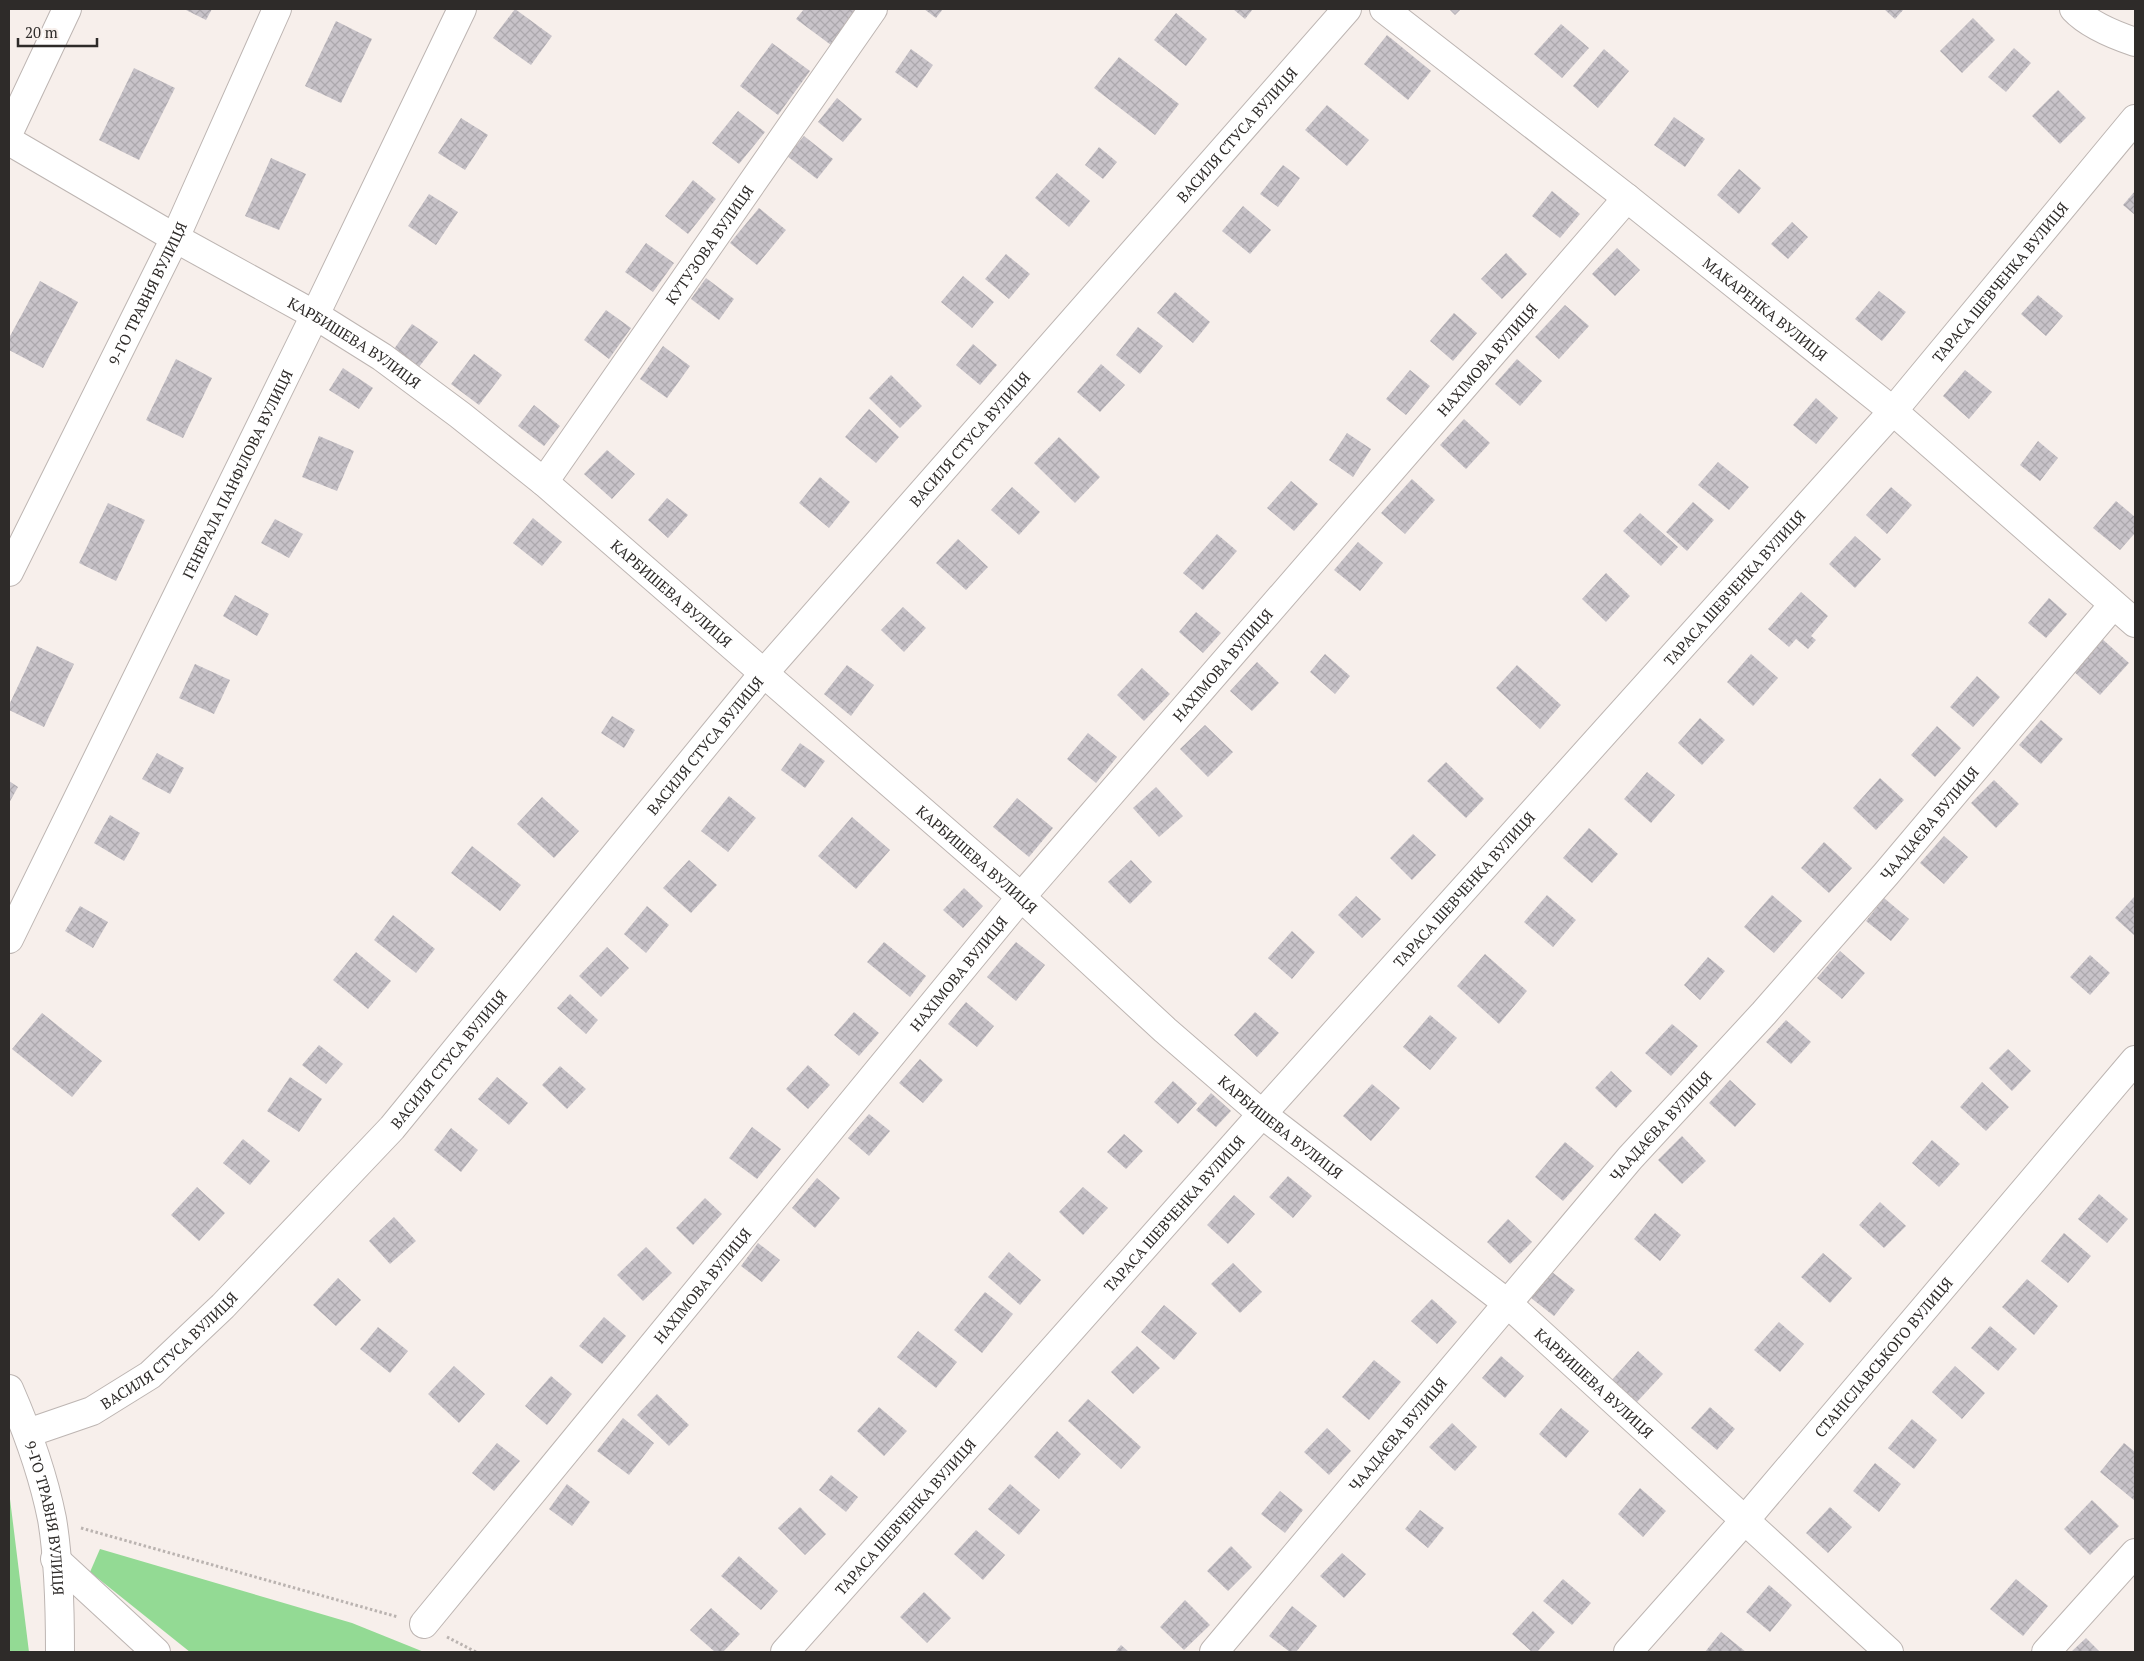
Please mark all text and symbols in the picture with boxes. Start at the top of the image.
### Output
scale bar [18,15,96,47]
text: 20 m [25,22,58,42]
street label: ВАСИЛЯ СТУСА ВУЛИЦЯ [1172,63,1302,206]
street label: КУТУЗОВА ВУЛИЦЯ [661,181,758,308]
street label: ТАРАСА ШЕВЧЕНКА ВУЛИЦЯ [1927,197,2072,367]
street label: 9-ГО ТРАВНЯ ВУЛИЦЯ [103,218,191,368]
street label: МАКАРЕНКА ВУЛИЦЯ [1699,253,1832,365]
street label: КАРБИШЕВА ВУЛИЦЯ [285,292,425,393]
street label: НАХІМОВА ВУЛИЦЯ [1432,299,1542,420]
street label: ГЕНЕРАЛА ПАНФІЛОВА ВУЛИЦЯ [177,366,297,582]
street label: ВАСИЛЯ СТУСА ВУЛИЦЯ [905,367,1034,511]
street label: ТАРАСА ШЕВЧЕНКА ВУЛИЦЯ [1659,505,1810,670]
street label: КАРБИШЕВА ВУЛИЦЯ [607,535,737,652]
street label: НАХІМОВА ВУЛИЦЯ [1168,604,1277,725]
street label: ВАСИЛЯ СТУСА ВУЛИЦЯ [642,672,768,819]
street label: ЧААДАЄВА ВУЛИЦЯ [1876,762,1983,884]
street label: КАРБИШЕВА ВУЛИЦЯ [912,801,1042,918]
street label: ТАРАСА ШЕВЧЕНКА ВУЛИЦЯ [1389,807,1539,971]
street label: НАХІМОВА ВУЛИЦЯ [905,911,1012,1035]
street label: ВАСИЛЯ СТУСА ВУЛИЦЯ [386,985,511,1132]
street label: ЧААДАЄВА ВУЛИЦЯ [1605,1066,1716,1185]
street label: КАРБИШЕВА ВУЛИЦЯ [1214,1071,1347,1183]
street label: ТАРАСА ШЕВЧЕНКА ВУЛИЦЯ [1099,1131,1249,1296]
street label: НАХІМОВА ВУЛИЦЯ [649,1223,755,1347]
street label: СТАНІСЛАВСЬКОГО ВУЛИЦЯ [1810,1273,1957,1441]
street label: ВАСИЛЯ СТУСА ВУЛИЦЯ [97,1287,242,1413]
street label: КАРБИШЕВА ВУЛИЦЯ [1531,1323,1658,1442]
street label: ЧААДАЄВА ВУЛИЦЯ [1344,1373,1451,1495]
street label: ТАРАСА ШЕВЧЕНКА ВУЛИЦЯ [830,1434,980,1599]
street label: 9-ГО ТРАВНЯ ВУЛИЦЯ [20,1438,69,1596]

